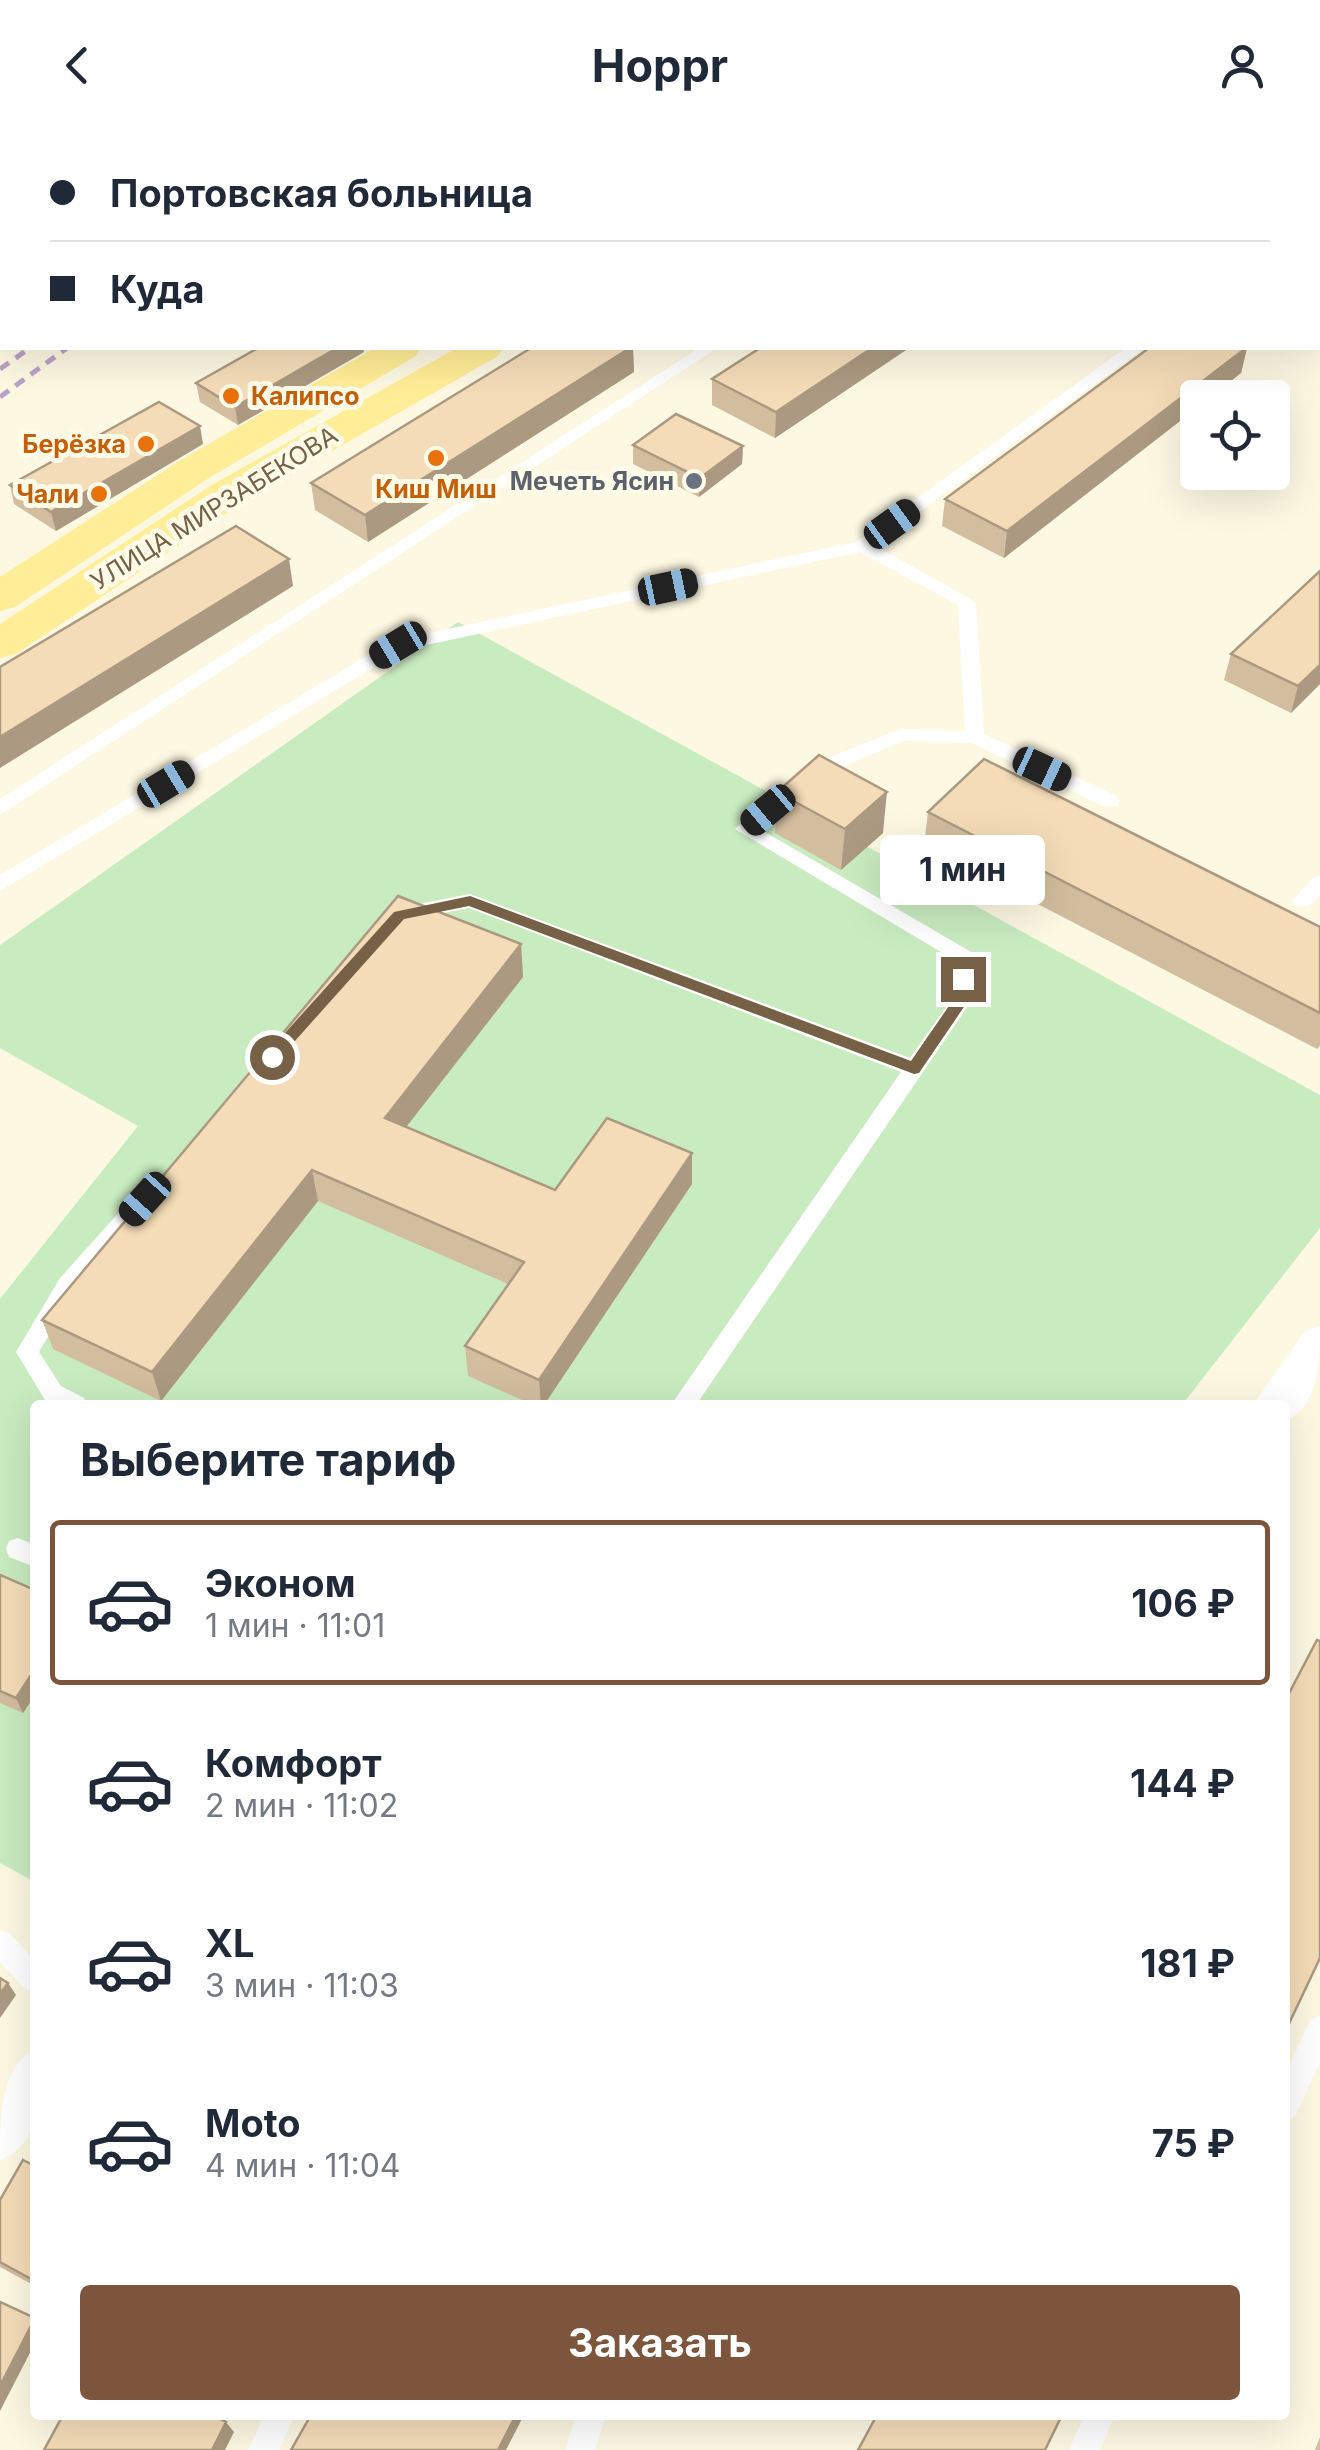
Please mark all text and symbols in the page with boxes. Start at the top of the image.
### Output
icon: back [50,38,105,93]
text: Hoppr [592,38,728,93]
icon: person [1215,38,1270,93]
text: Портовская больница [110,170,533,216]
text: Куда [110,266,204,312]
map controls [1180,380,1290,490]
button: locate [1180,380,1290,490]
place label: Калипсо [251,381,360,411]
marker: Калипсо [220,385,242,407]
street label: УЛИЦА МИРЗАБЕКОВА [85,420,343,596]
place label: Берёзка [22,429,126,459]
marker: Берёзка [135,433,157,455]
marker: Киш Миш [425,447,447,469]
place label: Мечеть Ясин [510,466,674,496]
marker: Мечеть Ясин [683,470,705,492]
place label: Киш Миш [375,474,497,504]
place label: Чали [16,479,79,509]
marker: Чали [88,483,110,505]
car [859,494,925,554]
car [636,566,700,608]
car [365,617,431,673]
car [1008,743,1076,795]
car [133,756,199,812]
car [735,779,801,841]
callout: 1 мин [880,834,1046,904]
text: 1 мин [919,850,1006,889]
route end [941,957,986,1002]
route start [250,1035,295,1080]
car [114,1167,176,1231]
text: Выберите тариф [80,1432,456,1487]
icon: car [85,1558,175,1648]
text: Эконом [205,1560,356,1606]
text: 106 ₽ [1131,1580,1235,1626]
text: 1 мин · 11:01 [205,1606,385,1645]
icon: car [85,1738,175,1828]
text: Комфорт [205,1740,382,1786]
text: 144 ₽ [1130,1760,1235,1806]
text: 2 мин · 11:02 [205,1786,398,1825]
icon: car [85,1918,175,2008]
text: XL [205,1920,255,1966]
text: 181 ₽ [1140,1940,1235,1986]
text: 3 мин · 11:03 [205,1966,399,2005]
icon: car [85,2098,175,2188]
text: Moto [205,2100,301,2146]
text: 75 ₽ [1152,2120,1235,2166]
text: 4 мин · 11:04 [205,2146,400,2185]
button: Заказать [80,2285,1240,2400]

